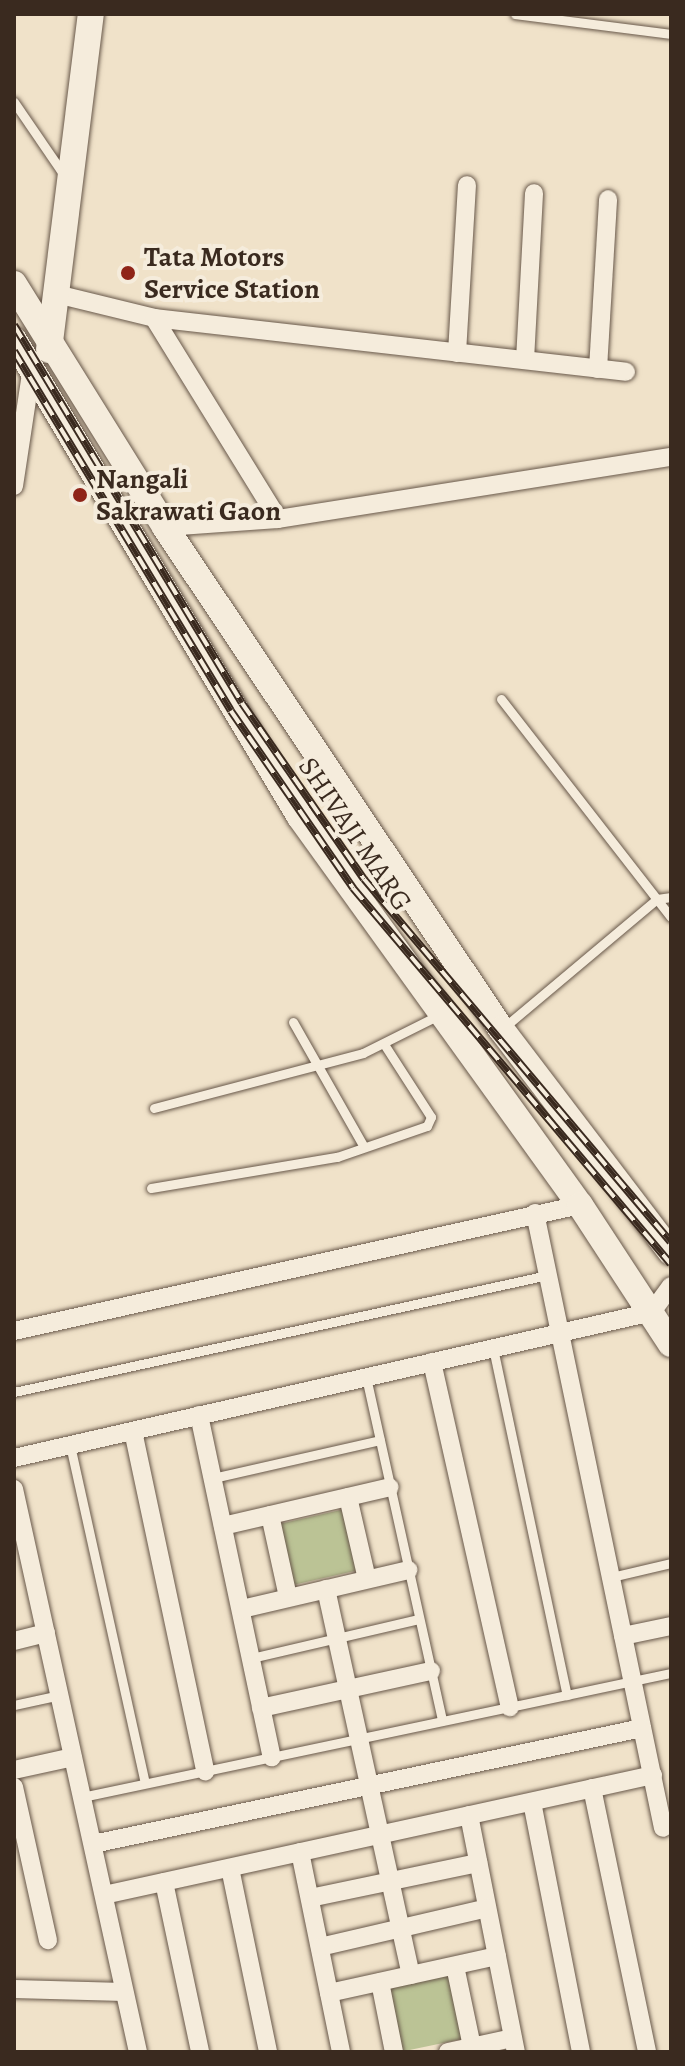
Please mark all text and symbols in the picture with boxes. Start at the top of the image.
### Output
place label: Tata Motors Service Station [144,240,320,306]
marker: Tata Motors Service Station [119,264,137,282]
place label: Nangali Sakrawati Gaon [96,462,281,528]
marker: Nangali Sakrawati Gaon [71,486,89,504]
street label: SHIVAJI MARG [291,751,419,917]

